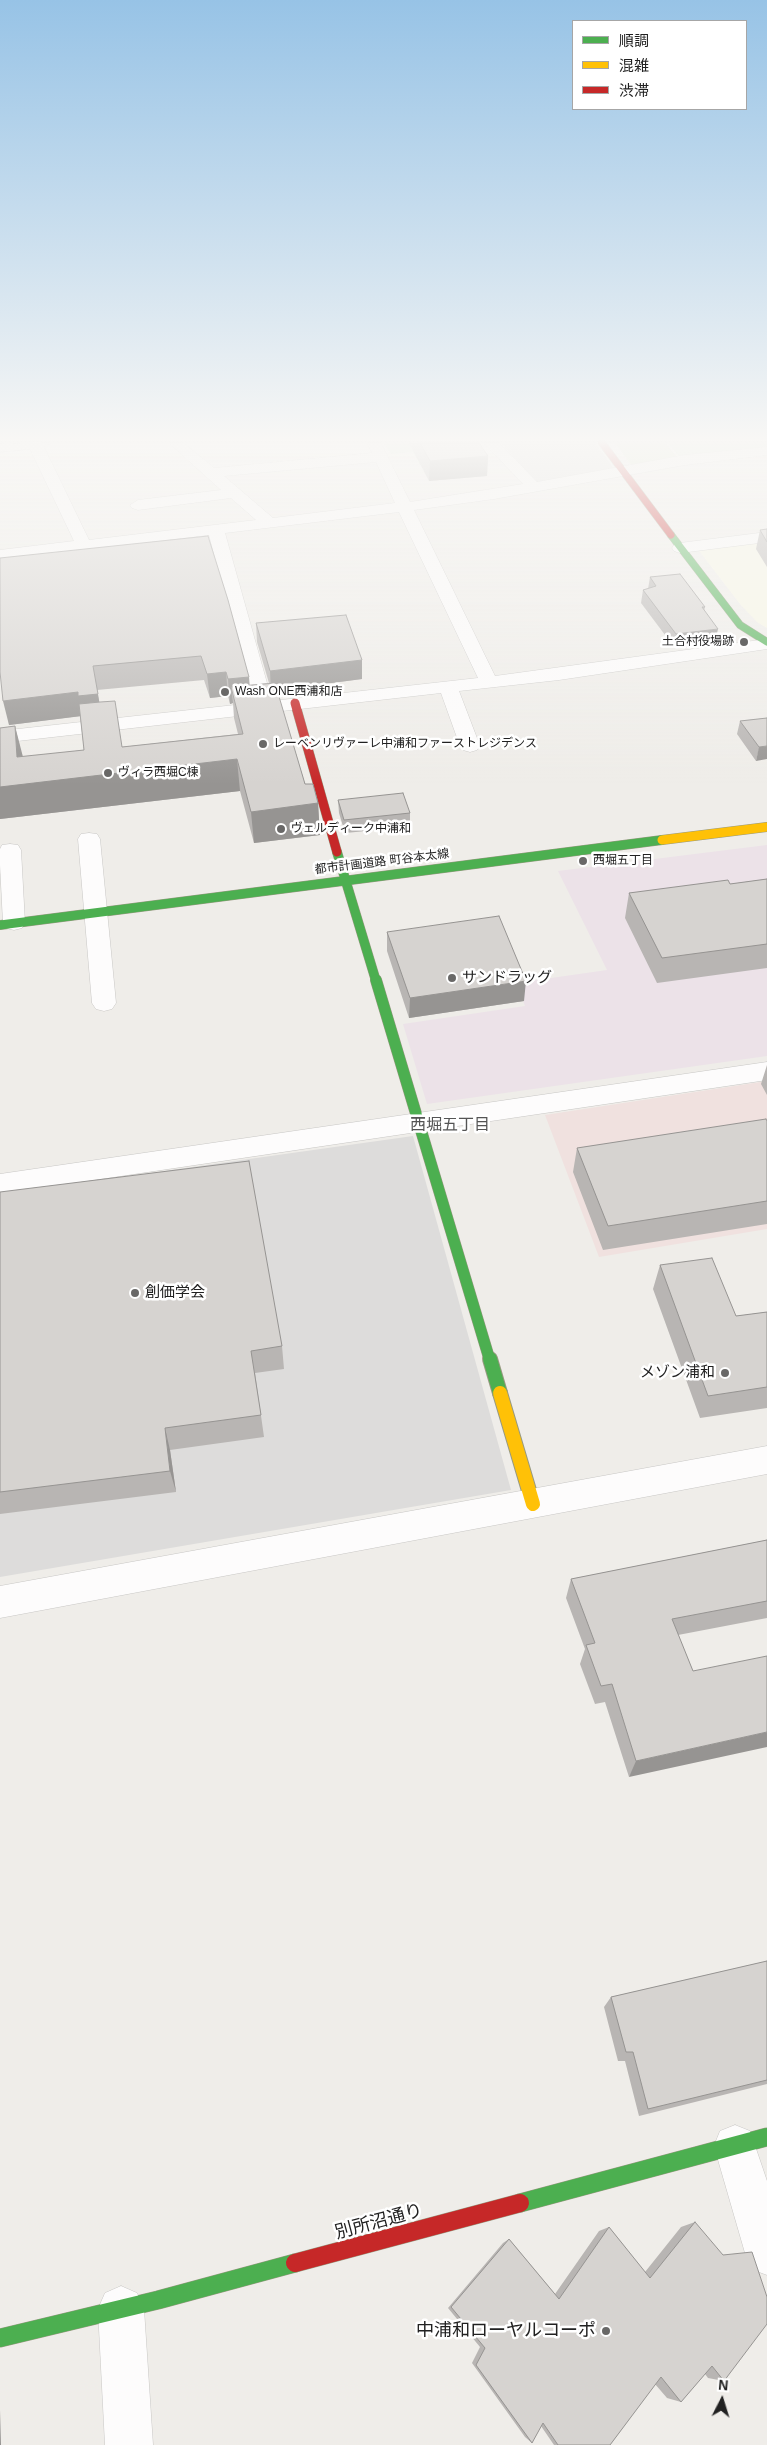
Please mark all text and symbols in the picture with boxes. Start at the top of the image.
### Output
legend [572,20,747,110]
text: 順調 [619,32,649,49]
text: 混雑 [619,57,649,74]
text: 渋滞 [619,82,649,99]
place label: 土合村役場跡 [662,635,734,649]
marker: 土合村役場跡 [738,636,750,648]
place label: Wash ONE西浦和店 [235,685,343,699]
marker: Wash ONE西浦和店 [219,686,231,698]
place label: レーベンリヴァーレ中浦和ファーストレジデンス [273,737,537,751]
marker: レーベンリヴァーレ中浦和ファーストレジデンス [257,738,269,750]
place label: ヴィラ西堀C棟 [118,766,199,780]
marker: ヴィラ西堀C棟 [102,767,114,779]
place label: ヴェルディーク中浦和 [291,822,411,836]
marker: ヴェルディーク中浦和 [275,823,287,835]
street label: 都市計画道路 町谷本太線 [314,847,450,877]
place label: 西堀五丁目 [593,854,653,868]
marker: 西堀五丁目 [577,855,589,867]
place label: サンドラッグ [462,969,552,987]
marker: サンドラッグ [446,972,458,984]
district label: 西堀五丁目 [410,1116,490,1136]
place label: 創価学会 [145,1284,205,1302]
marker: 創価学会 [129,1287,141,1299]
place label: メゾン浦和 [640,1364,715,1382]
marker: メゾン浦和 [719,1367,731,1379]
street label: 別所沼通り [333,2200,425,2244]
place label: 中浦和ローヤルコーポ [416,2320,596,2342]
marker: 中浦和ローヤルコーポ [600,2325,612,2337]
north arrow [697,2375,747,2425]
text: N [718,2377,729,2393]

